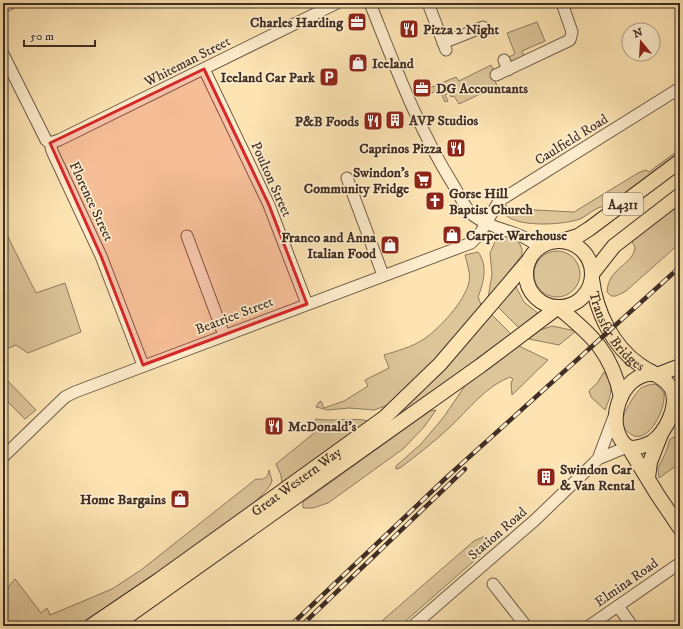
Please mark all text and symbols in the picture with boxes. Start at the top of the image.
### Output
office icon: Charles Harding [346,11,368,33]
place label: Charles Harding [250,14,344,32]
restaurant icon: Pizza 2 Night [398,18,420,40]
place label: Pizza 2 Night [423,21,500,39]
scale bar [24,22,95,48]
north arrow [621,22,661,62]
text: N [632,25,645,41]
text: 50 m [30,29,54,44]
street label: Whiteman Street [140,32,234,92]
shop icon: Iceland [347,52,369,74]
place label: Iceland [372,55,415,73]
parking icon: Iceland Car Park [318,66,340,88]
place label: Iceland Car Park [221,69,316,87]
office icon: DG Accountants [411,77,433,99]
place label: DG Accountants [436,80,528,98]
building icon: AVP Studios [384,109,406,131]
restaurant icon: P&B Foods [362,110,384,132]
street label: Caulfield Road [532,110,612,170]
place label: AVP Studios [408,112,478,130]
place label: P&B Foods [295,113,359,131]
restaurant icon: Caprinos Pizza [445,137,467,159]
street label: Poulton Street [247,139,296,220]
place label: Caprinos Pizza [359,140,443,158]
street label: Florence Street [65,159,118,245]
place label: Swindon's Community Fridge [304,164,409,198]
supermarket icon: Swindon's Community Fridge [412,169,434,191]
place label: Gorse Hill Baptist Church [449,185,534,219]
church icon: Gorse Hill Baptist Church [424,190,446,212]
road number: A4311 [603,193,643,215]
shop icon: Carpet Warehouse [441,224,463,246]
place label: Carpet Warehouse [466,227,567,245]
place label: Franco and Anna Italian Food [281,229,377,263]
shop icon: Franco and Anna Italian Food [379,234,401,256]
street label: Transfer Bridges [584,289,648,376]
street label: Beatrice Street [193,293,276,339]
restaurant icon: McDonald's [263,415,285,437]
place label: McDonald's [288,418,357,436]
street label: Great Western Way [248,443,346,521]
place label: Swindon Car & Van Rental [560,461,636,495]
building icon: Swindon Car & Van Rental [535,466,557,488]
shop icon: Home Bargains [169,488,191,510]
place label: Home Bargains [80,491,166,509]
street label: Station Road [465,503,531,564]
street label: Elmina Road [591,554,662,611]

